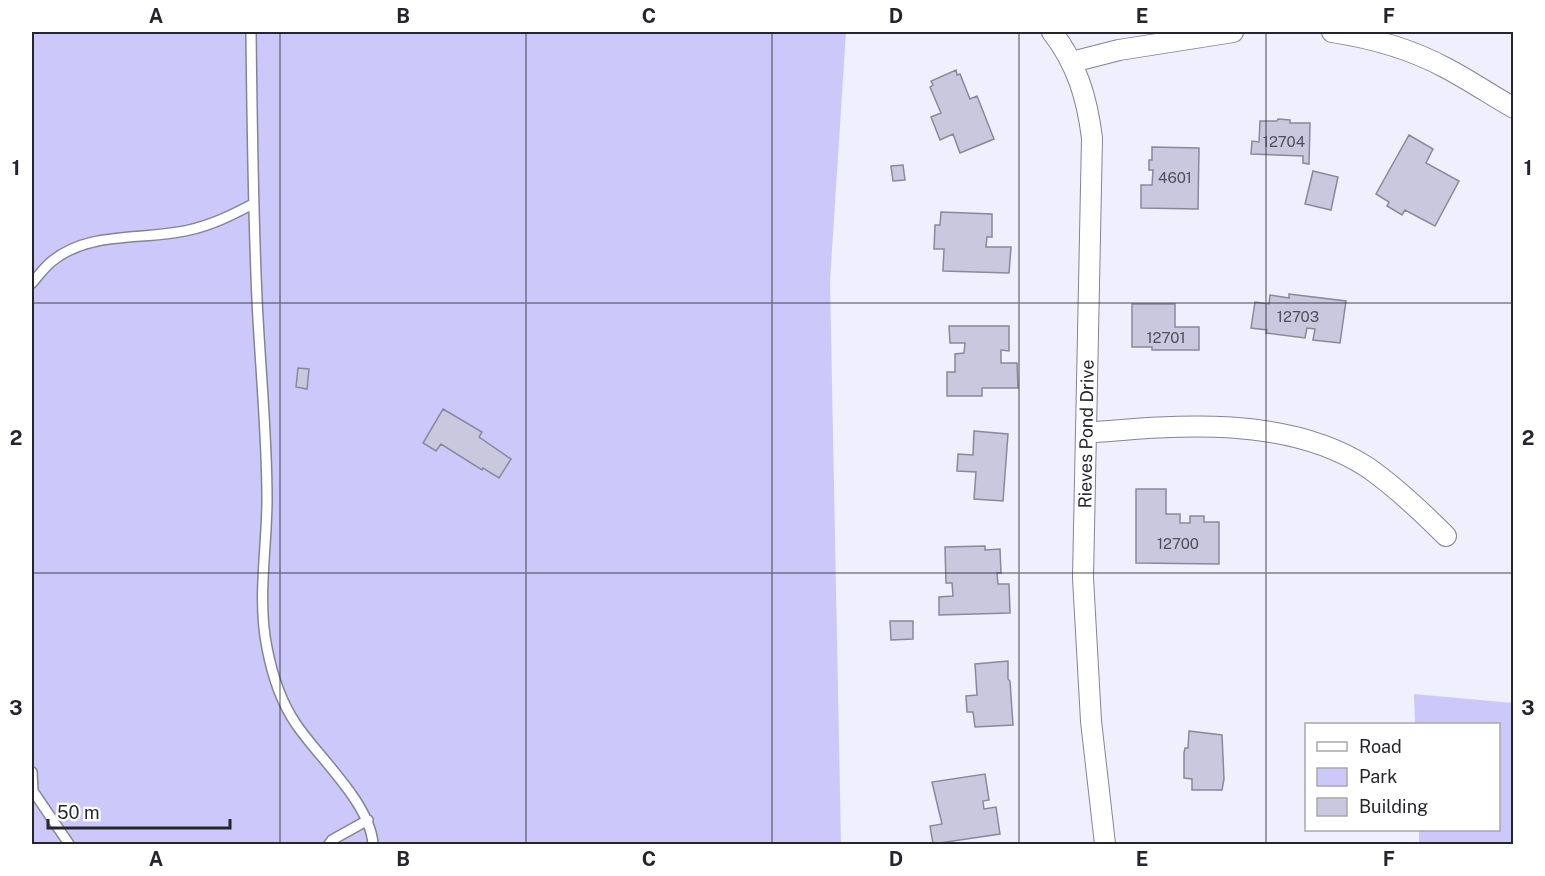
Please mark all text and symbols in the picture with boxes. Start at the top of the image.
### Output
text: A [149,4,163,28]
text: B [396,4,410,28]
text: C [642,4,656,28]
text: D [889,4,903,28]
text: E [1136,4,1148,28]
text: F [1383,4,1395,28]
house number: 12704 [1263,133,1305,150]
text: 1 [12,156,20,180]
text: 1 [1524,156,1532,180]
house number: 4601 [1158,169,1192,186]
house number: 12703 [1277,308,1319,325]
house number: 12701 [1146,329,1186,346]
street label: Rieves Pond Drive [1074,359,1098,509]
text: 2 [10,426,22,450]
text: 2 [1522,426,1534,450]
house number: 12700 [1157,535,1199,552]
text: 3 [9,696,23,720]
text: 3 [1521,696,1535,720]
legend [1305,723,1500,831]
text: Road [1359,736,1402,757]
text: Park [1359,766,1397,787]
scale bar [48,792,230,830]
text: Building [1359,796,1428,817]
text: 50 m [57,802,100,823]
text: A [149,847,163,871]
text: B [396,847,410,871]
text: C [642,847,656,871]
text: D [889,847,903,871]
text: E [1136,847,1148,871]
text: F [1383,847,1395,871]

